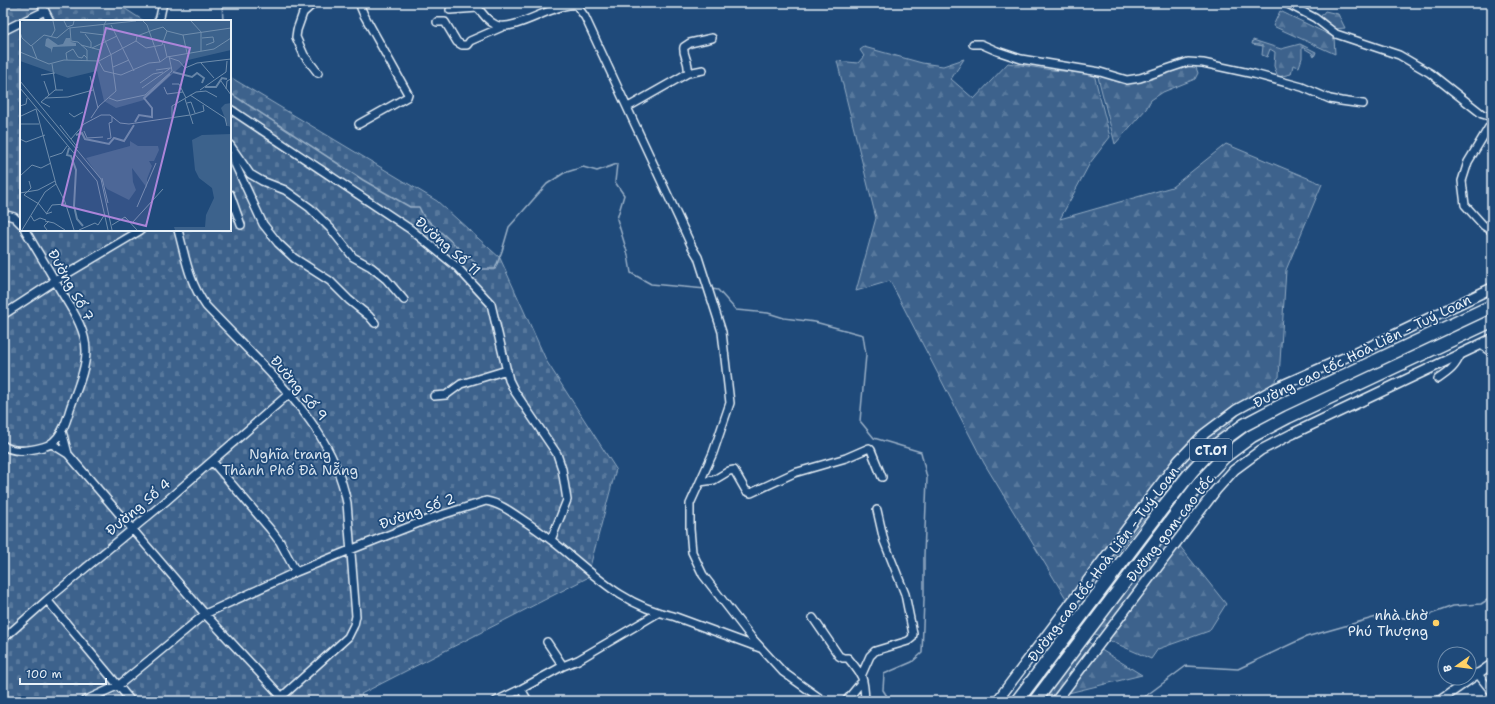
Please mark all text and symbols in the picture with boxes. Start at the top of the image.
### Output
inset map [20,20,231,231]
street label: Đường Số 11 [412,213,484,279]
street label: Đường Số 7 [44,246,98,324]
street label: Đường cao tốc Hoà Liên - Tuý Loan [1250,290,1474,412]
street label: Đường Số 9 [267,352,331,424]
road number: CT.01 [1190,439,1232,461]
park label: Nghĩa trang Thành Phố Đà Nẵng [222,445,358,479]
street label: Đường cao tốc Hoà Liên - Tuý Loan [1024,462,1183,665]
street label: Đường gom cao tốc [1122,470,1218,586]
street label: Đường Số 4 [102,474,174,539]
street label: Đường Số 2 [377,489,457,533]
place label: nhà thờ Phú Thượng [1348,606,1428,640]
marker: nhà thờ Phú Thượng [1431,618,1441,628]
north arrow [1437,646,1477,686]
scale bar [20,660,106,686]
text: B [1440,663,1456,673]
text: 100 m [26,666,62,682]

